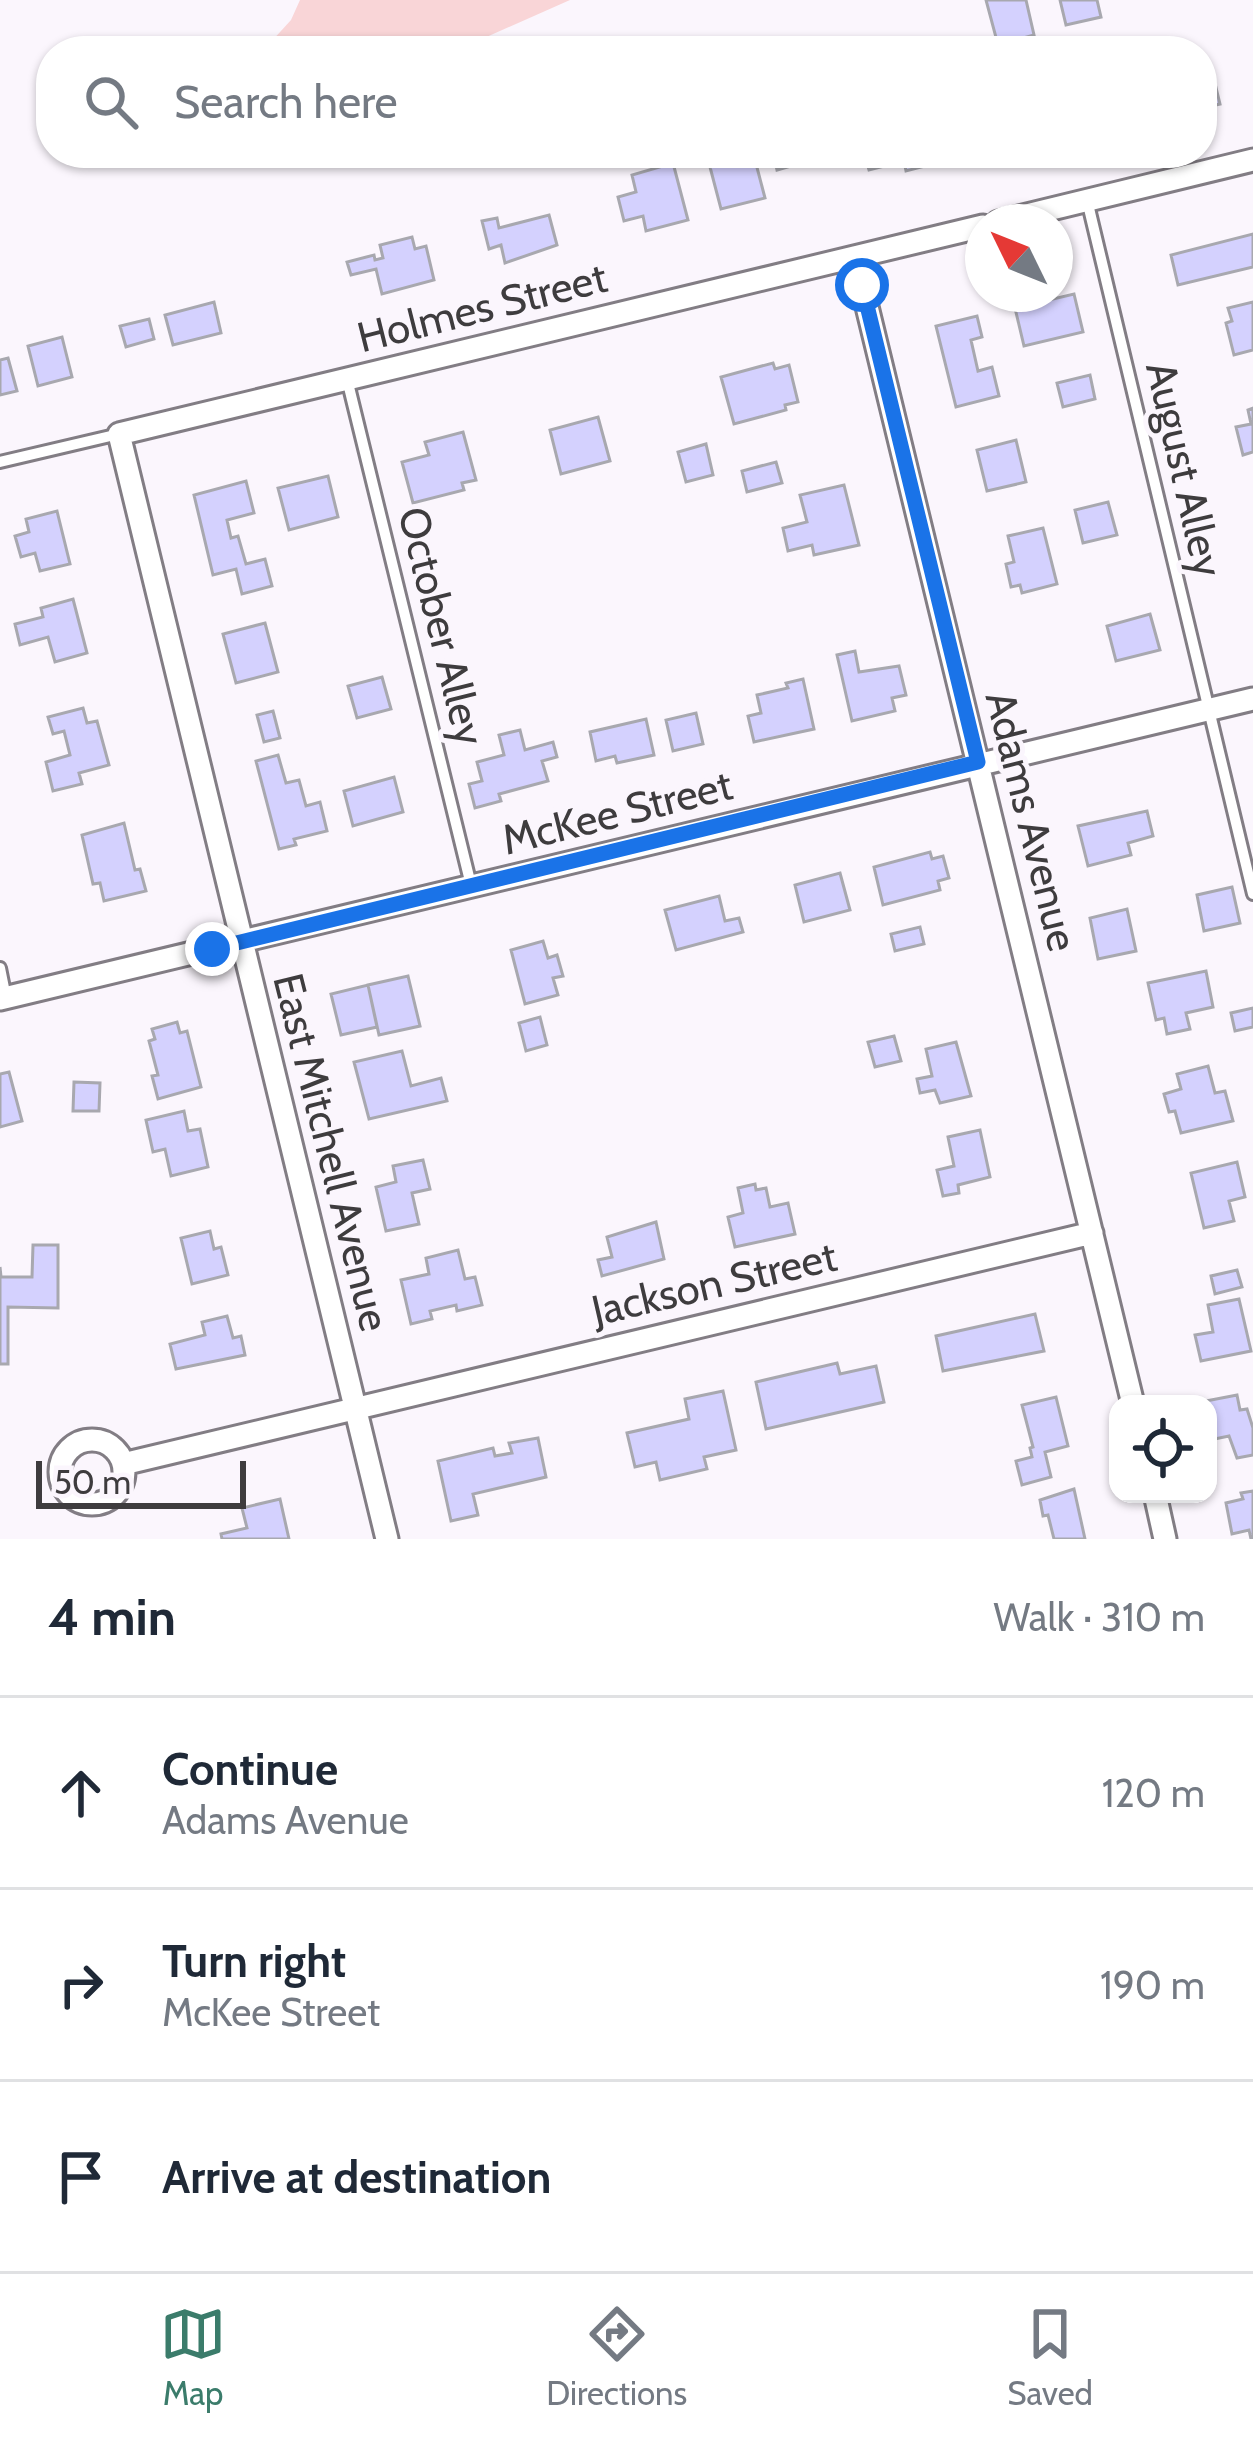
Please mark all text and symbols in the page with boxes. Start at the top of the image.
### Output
search box [36,36,1217,168]
icon: search [78,69,144,135]
text: Search here [174,75,398,129]
north arrow [965,204,1073,312]
street label: Holmes Street [352,251,612,363]
route start [835,258,889,312]
street label: August Alley [1135,356,1235,582]
street label: October Alley [387,502,497,750]
street label: Adams Avenue [975,686,1089,956]
street label: McKee Street [497,758,737,866]
route end [185,922,239,976]
street label: East Mitchell Avenue [262,968,402,1336]
street label: Jackson Street [586,1230,842,1337]
map controls [1109,1395,1217,1503]
button: locate [1109,1395,1217,1503]
scale bar [36,1455,246,1508]
text: 50 m [54,1462,131,1502]
text: 4 min [48,1586,176,1648]
text: Walk · 310 m [993,1593,1205,1641]
text: Continue [162,1742,338,1796]
icon: ahead [48,1760,114,1826]
text: 120 m [1102,1769,1205,1817]
text: Adams Avenue [162,1796,409,1844]
text: Turn right [162,1934,346,1988]
icon: right [48,1952,114,2018]
text: 190 m [1100,1961,1205,2009]
text: McKee Street [162,1988,380,2036]
icon: arrive [48,2144,114,2210]
text: Arrive at destination [162,2150,551,2204]
tab: Map [160,2301,226,2413]
tab: Directions [546,2301,687,2413]
tab: Saved [1007,2301,1093,2413]

